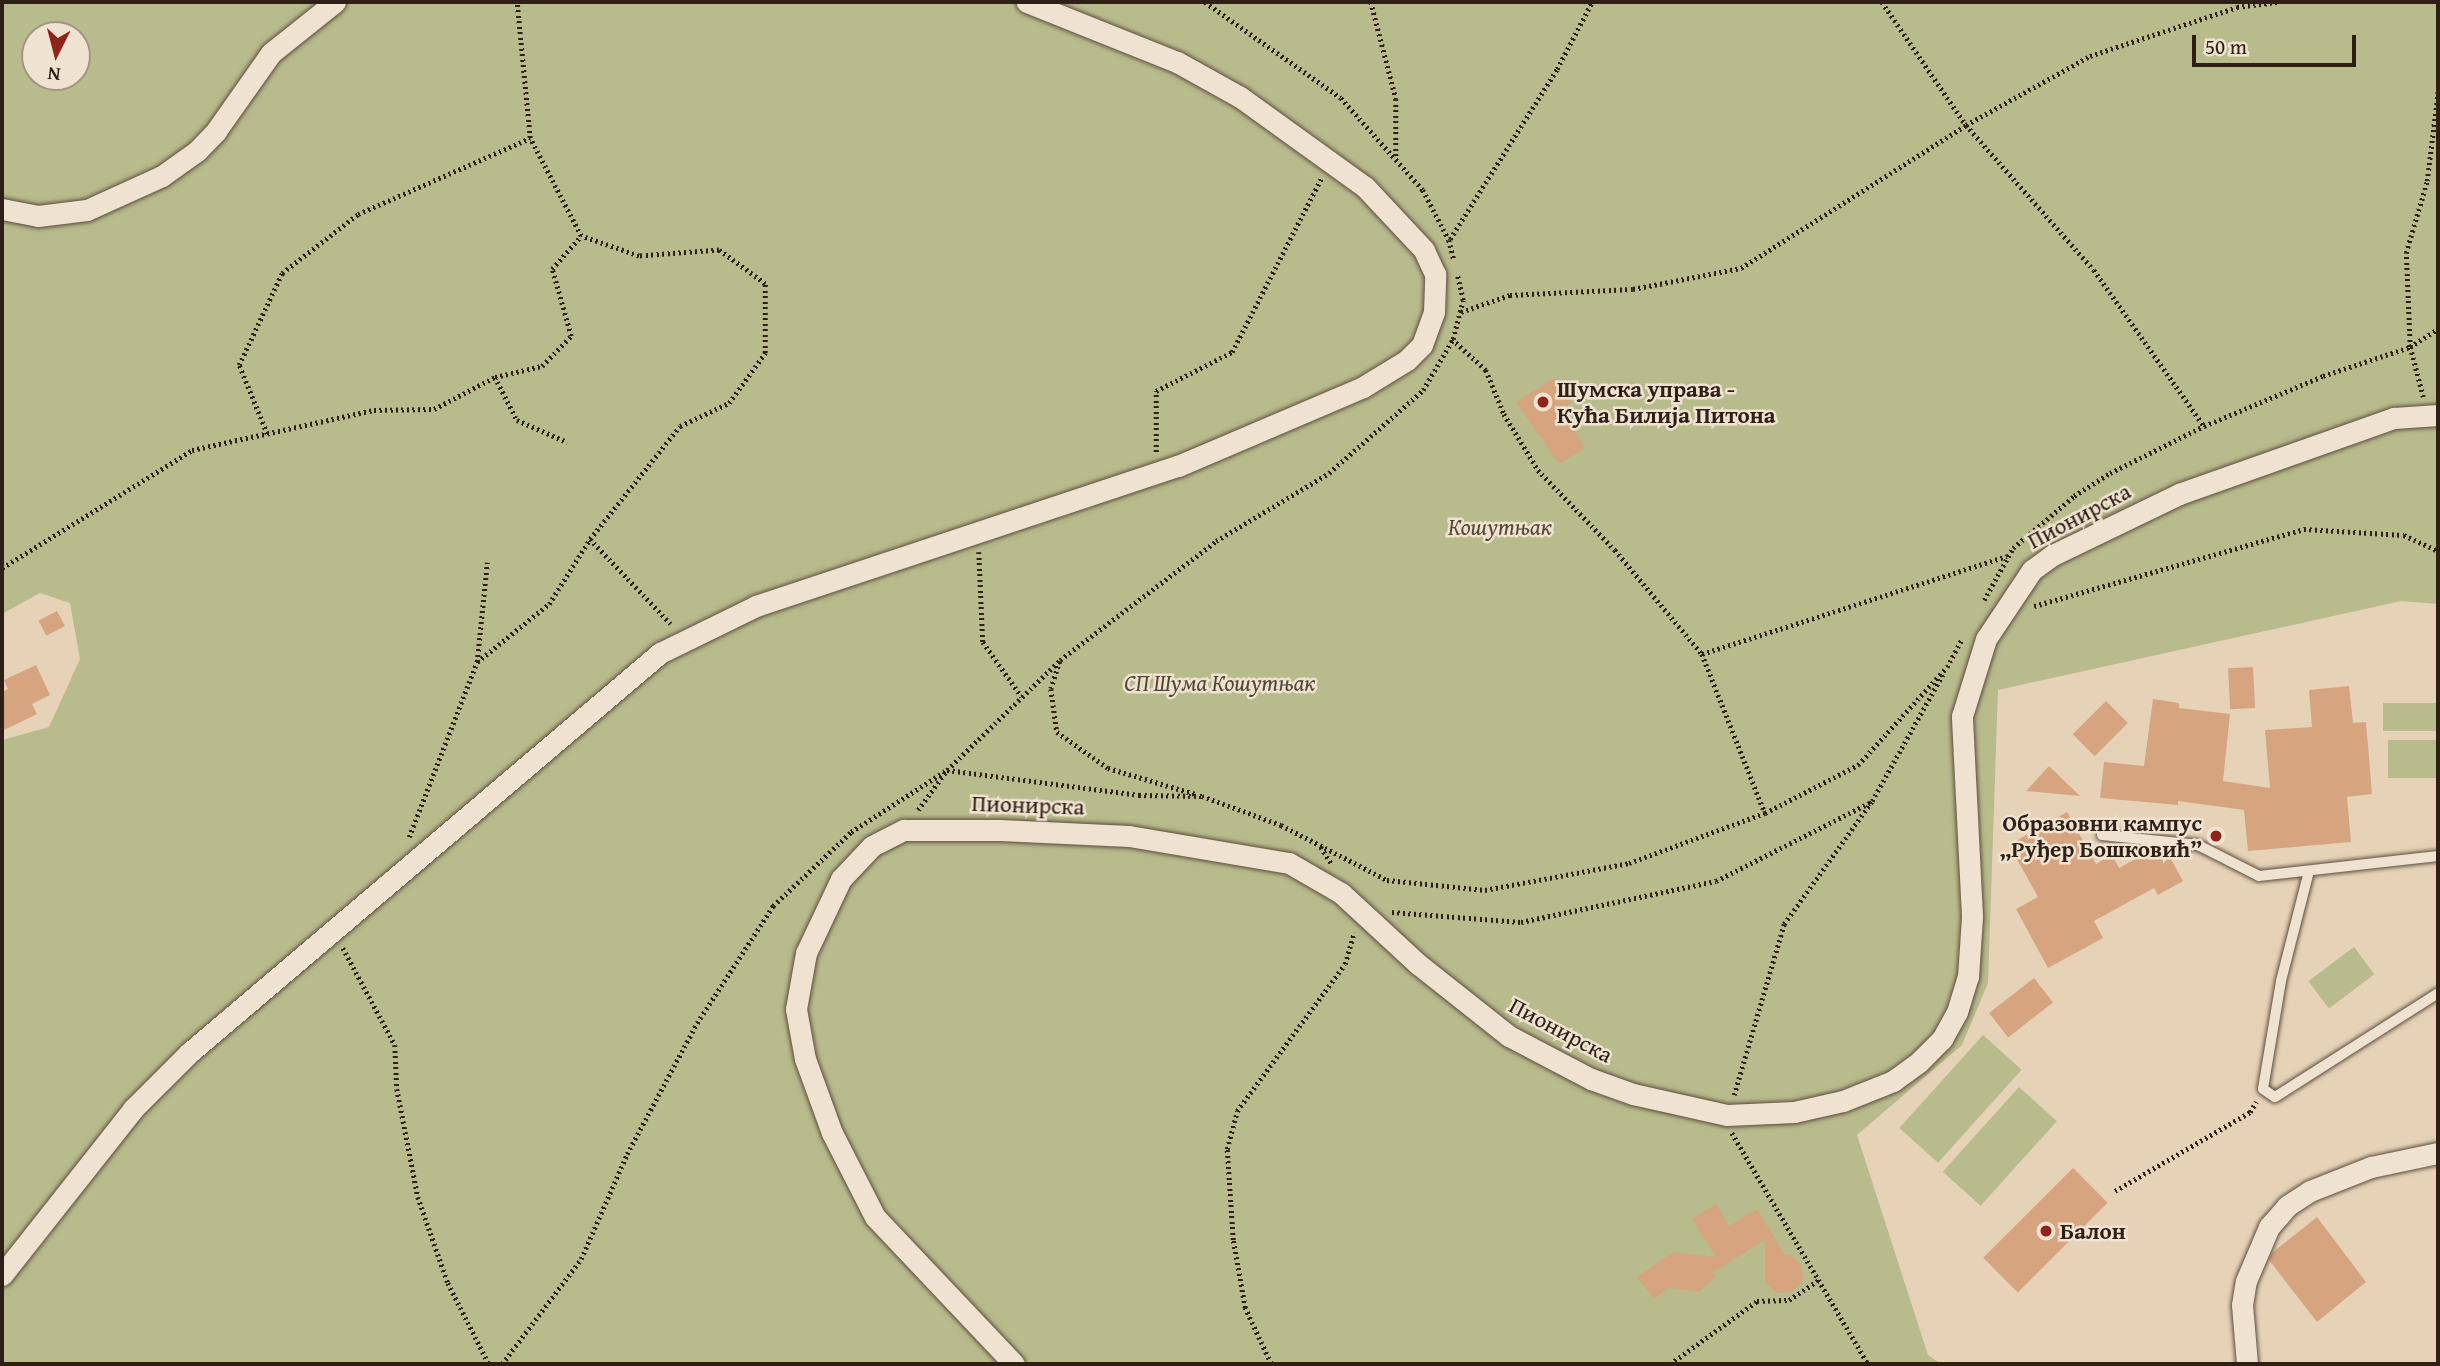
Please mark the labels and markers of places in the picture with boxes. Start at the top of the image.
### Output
place label: Шумска управа - Кућа Билија Питона [1557,375,1776,429]
marker: Шумска управа - Кућа Билија Питона [1535,394,1551,410]
place label: Образовни кампус „Руђер Бошковић” [1999,809,2202,863]
marker: Образовни кампус „Руђер Бошковић” [2208,828,2224,844]
place label: Балон [2060,1217,2126,1245]
marker: Балон [2038,1223,2054,1239]

